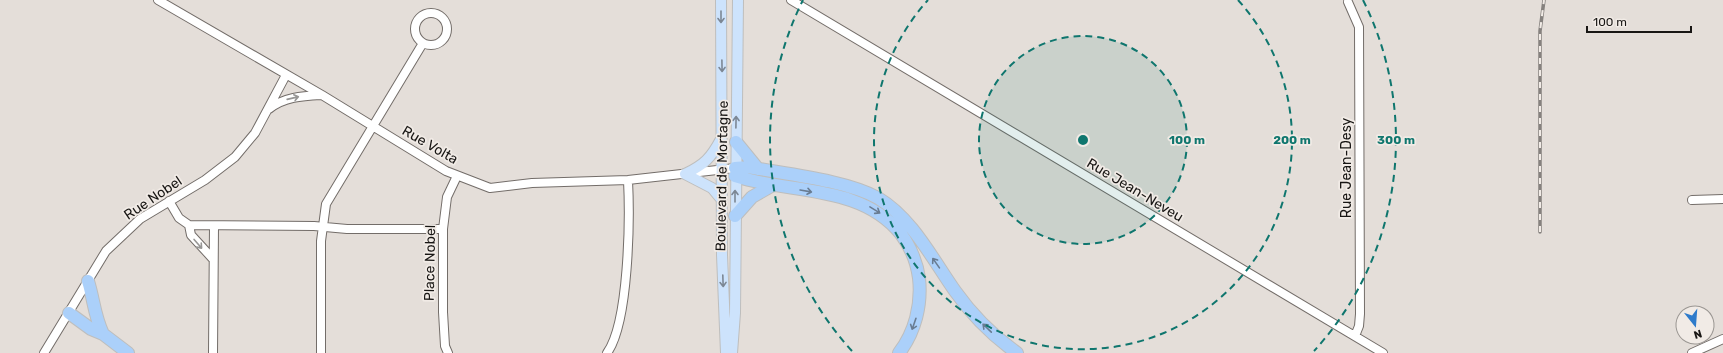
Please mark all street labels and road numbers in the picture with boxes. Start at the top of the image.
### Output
street label: Boulevard de Mortagne [712,100,732,252]
street label: Rue Jean-Desy [1338,117,1355,218]
street label: Rue Volta [399,122,461,168]
street label: Rue Jean-Neveu [1084,154,1186,226]
street label: Rue Nobel [121,172,185,224]
street label: Place Nobel [421,225,439,301]

